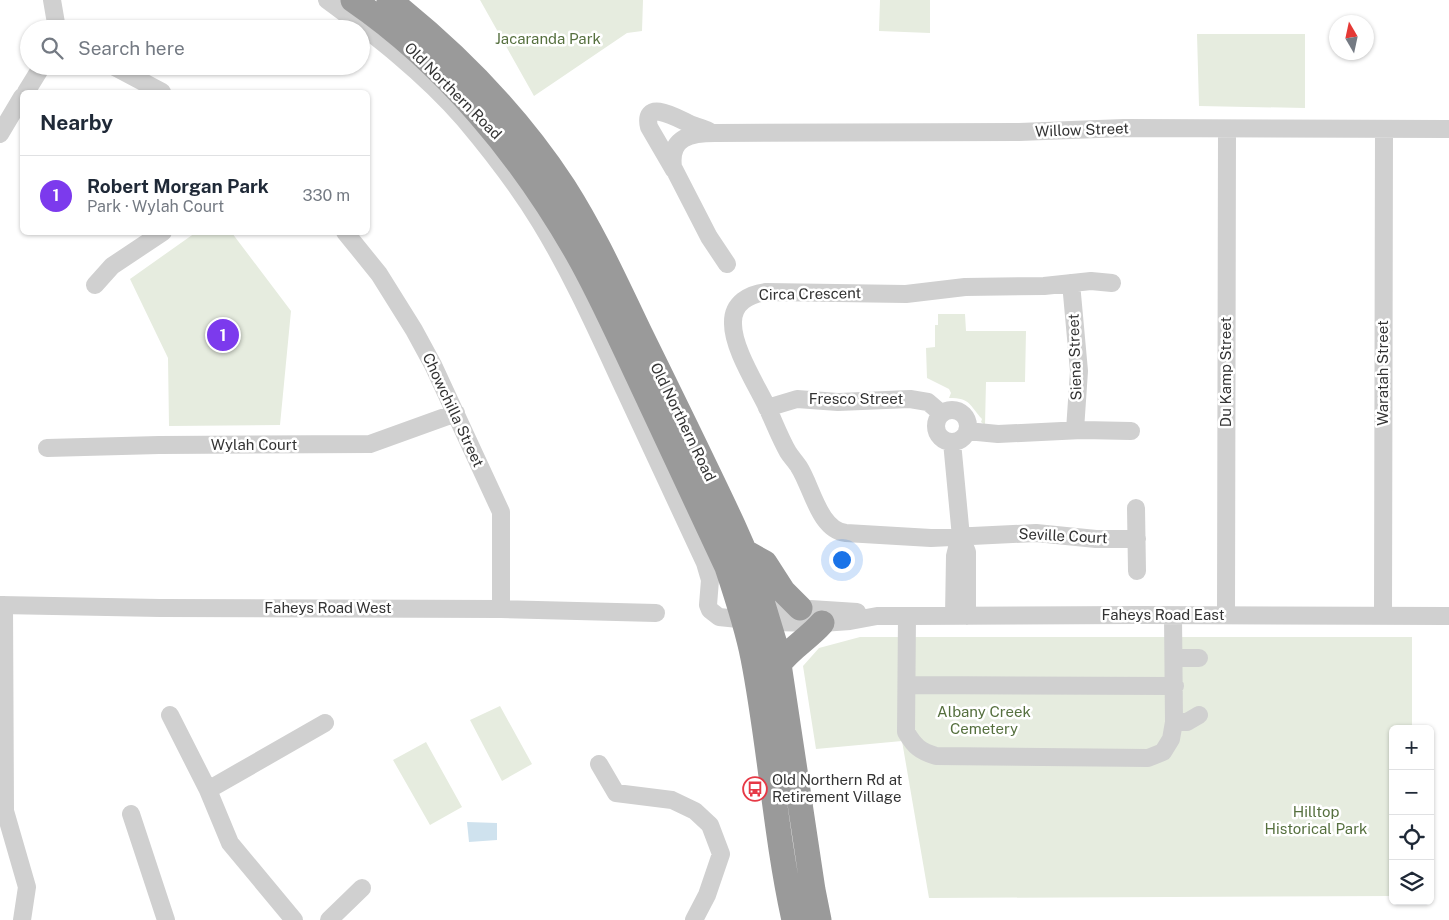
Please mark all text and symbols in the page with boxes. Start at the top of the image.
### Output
north arrow [1329,15,1374,60]
search box [20,20,370,75]
park label: Jacaranda Park [495,30,601,47]
icon: search [38,34,66,62]
text: Search here [78,37,185,59]
street label: Old Northern Road [401,39,505,143]
text: Nearby [40,110,113,135]
street label: Willow Street [1035,119,1129,140]
text: Robert Morgan Park [87,175,269,197]
text: 1 [53,186,59,205]
text: 330 m [303,186,350,205]
text: Park · Wylah Court [87,197,224,216]
street label: Circa Crescent [758,284,862,303]
street label: Siena Street [1064,313,1085,401]
pin: 1 [207,316,239,354]
street label: Du Kamp Street [1217,317,1234,427]
street label: Waratah Street [1374,320,1391,426]
street label: Chowchilla Street [420,350,487,470]
street label: Old Northern Road [647,360,720,484]
street label: Fresco Street [809,390,903,407]
street label: Wylah Court [211,436,297,453]
street label: Seville Court [1018,525,1108,546]
your location [829,547,855,573]
street label: Faheys Road West [264,599,392,616]
street label: Faheys Road East [1101,606,1225,623]
park label: Albany Creek Cemetery [937,703,1031,737]
map controls [1389,725,1434,905]
button: + [1389,725,1434,770]
button: − [1389,770,1434,815]
place label: Old Northern Rd at Retirement Village [772,771,903,805]
bus stop icon: Old Northern Rd at Retirement Village [742,776,768,802]
park label: Hilltop Historical Park [1265,803,1367,837]
button: locate [1389,815,1434,860]
button: layers [1389,860,1434,905]

